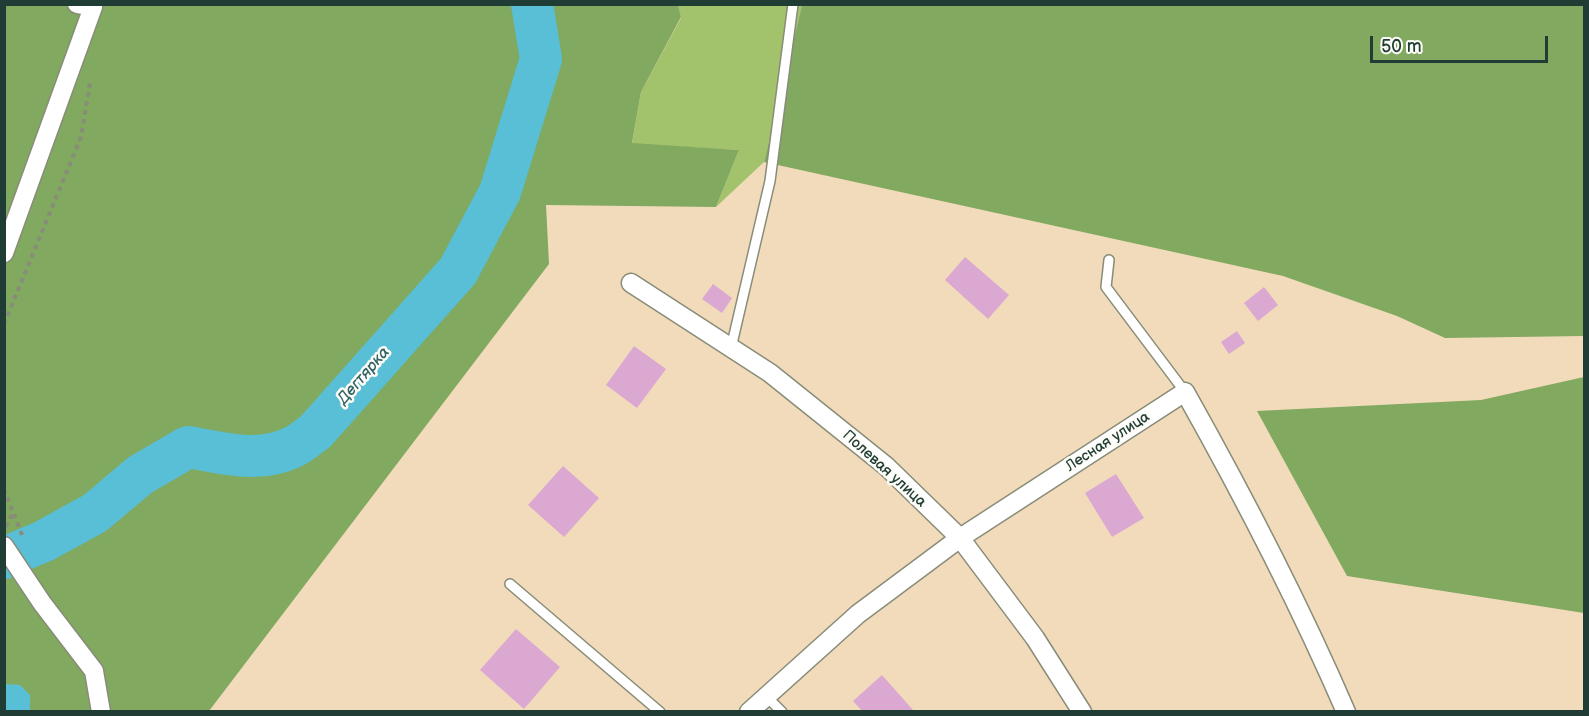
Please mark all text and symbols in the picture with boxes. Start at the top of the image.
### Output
scale bar [1373,24,1552,62]
text: 50 m [1381,36,1422,57]
water label: Дегтярка [334,343,394,409]
street label: Лесная улица [1063,408,1153,476]
street label: Полевая улица [838,427,930,511]

